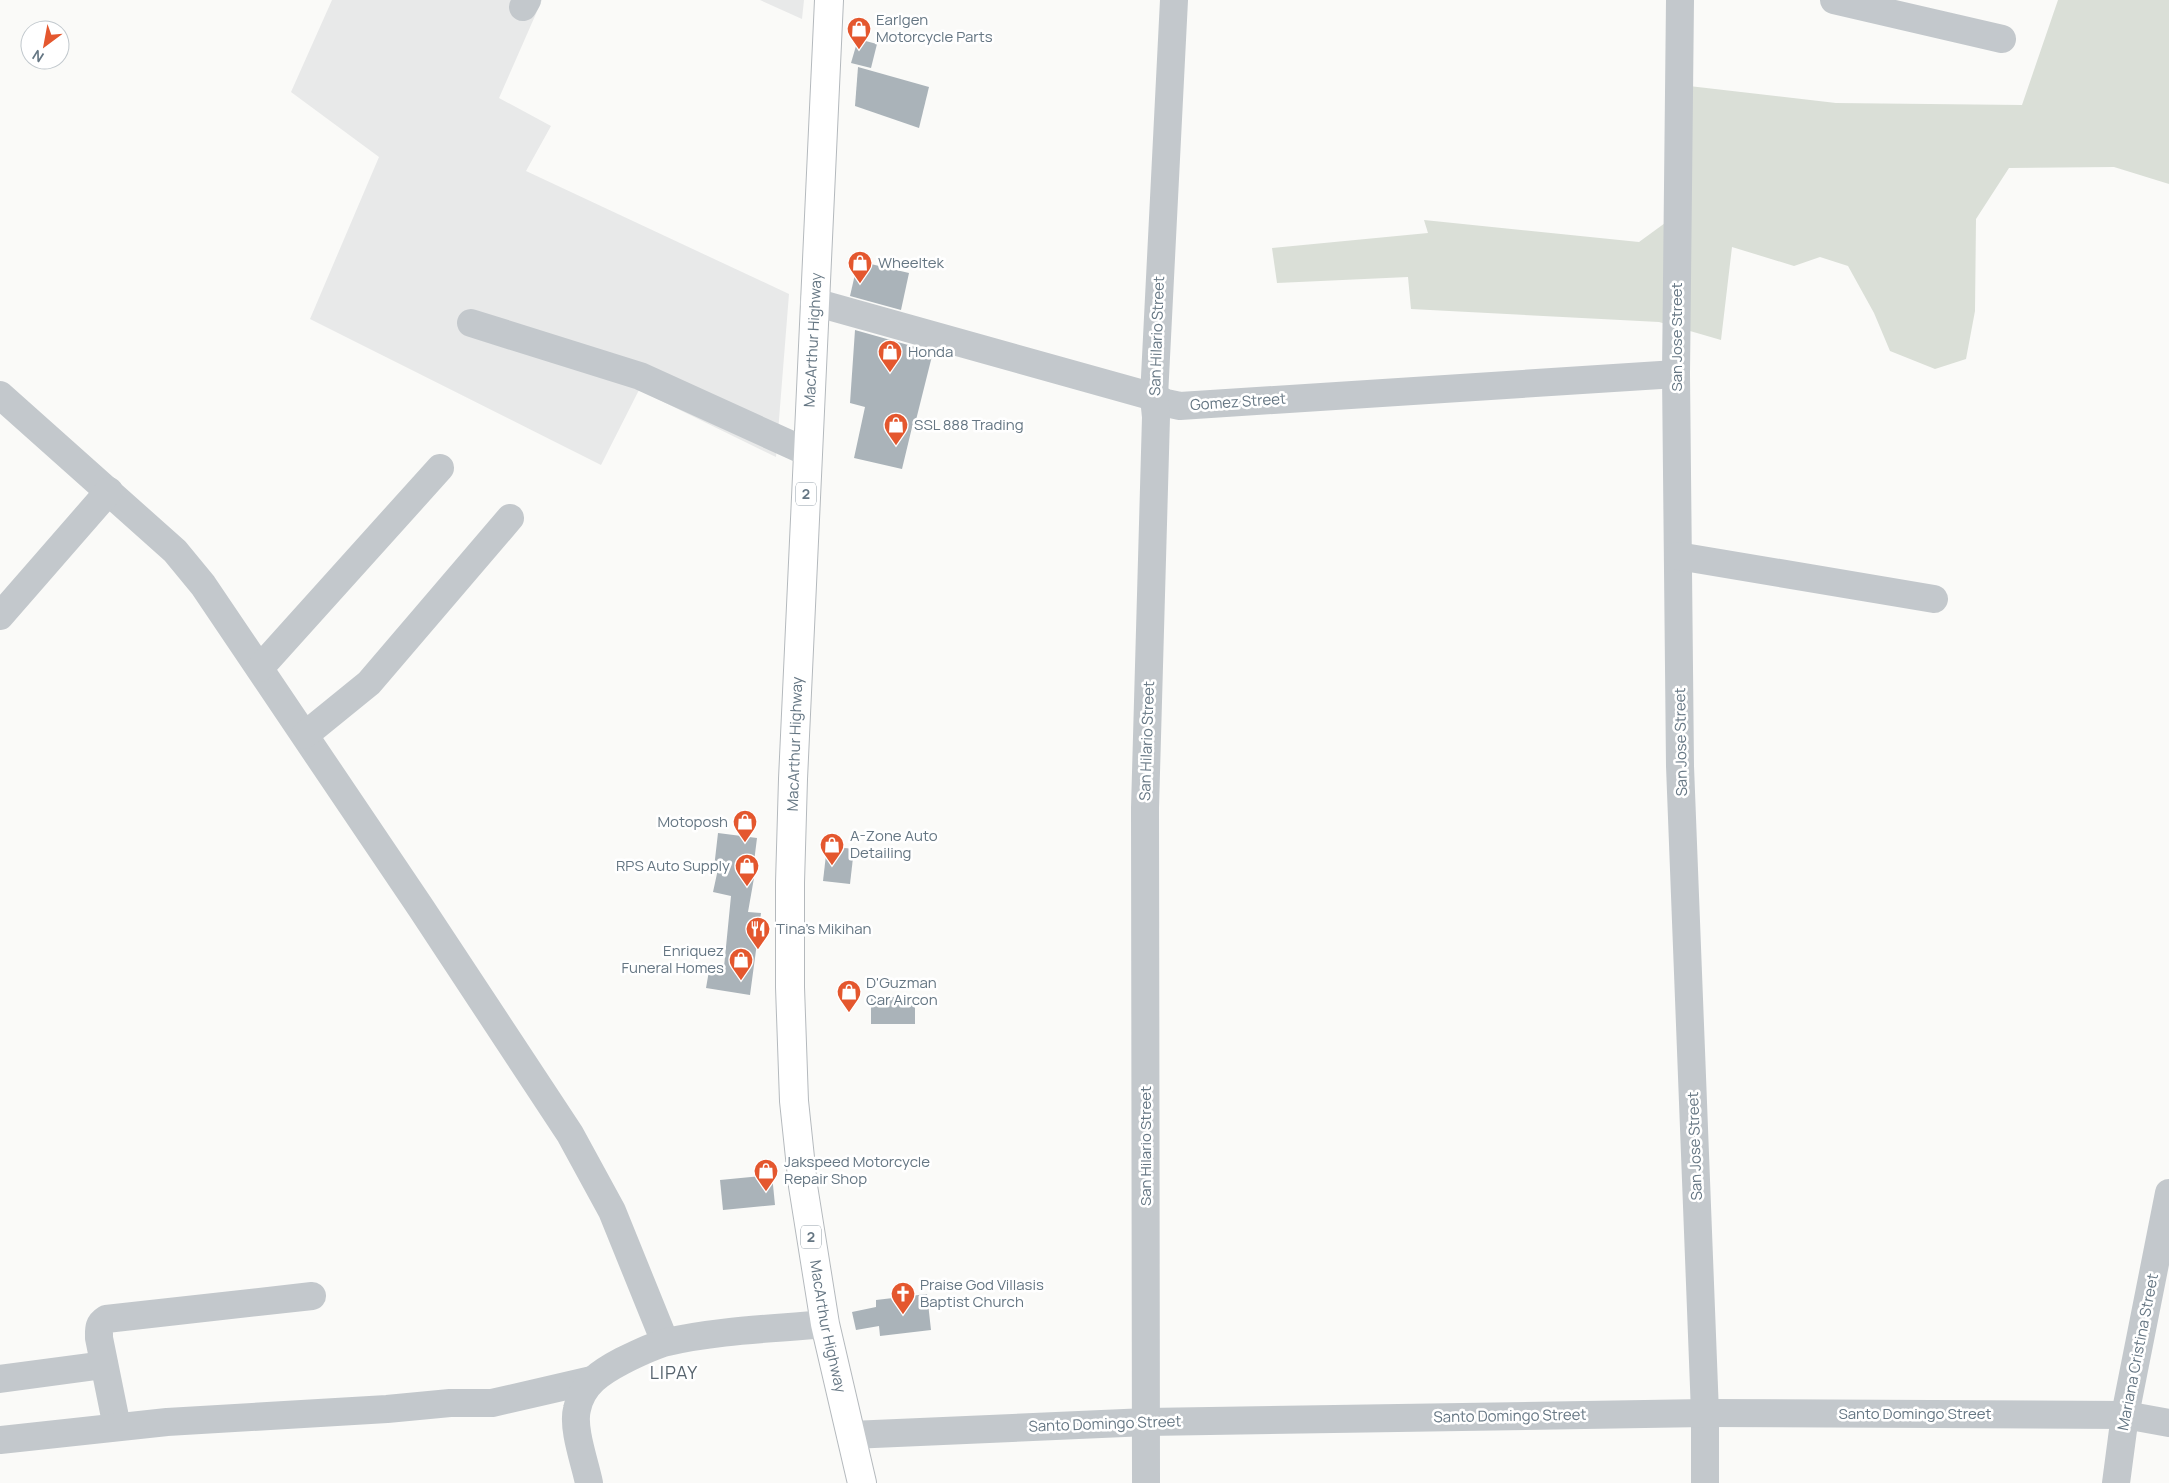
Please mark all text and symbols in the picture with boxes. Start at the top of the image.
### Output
place label: Earlgen Motorcycle Parts [876,9,993,47]
shop icon: Earlgen Motorcycle Parts [846,16,872,50]
north arrow [20,20,70,70]
text: N [29,46,47,67]
shop icon: Wheeltek [847,250,873,284]
place label: Wheeltek [878,252,944,273]
street label: MacArthur Highway [798,272,827,408]
street label: San Hilario Street [1144,276,1169,396]
street label: San Jose Street [1666,283,1687,391]
shop icon: Honda [877,339,903,373]
place label: Honda [908,341,953,362]
street label: Gomez Street [1189,388,1287,415]
shop icon: SSL 888 Trading [883,412,909,446]
place label: SSL 888 Trading [914,414,1024,435]
road number: 2 [796,482,816,506]
street label: MacArthur Highway [782,676,807,812]
street label: San Hilario Street [1134,681,1159,801]
street label: San Jose Street [1669,687,1692,797]
shop icon: Motoposh [732,809,758,843]
place label: Motoposh [657,811,728,832]
place label: A-Zone Auto Detailing [850,825,938,863]
shop icon: A-Zone Auto Detailing [819,832,845,866]
shop icon: RPS Auto Supply [734,853,760,887]
place label: RPS Auto Supply [616,855,730,876]
restaurant icon: Tina's Mikihan [745,916,771,950]
place label: Tina's Mikihan [776,918,872,939]
place label: Enriquez Funeral Homes [622,940,724,978]
shop icon: Enriquez Funeral Homes [728,947,754,981]
place label: D'Guzman Car Aircon [866,972,938,1010]
shop icon: D'Guzman Car Aircon [836,979,862,1013]
street label: San Hilario Street [1135,1086,1156,1206]
street label: San Jose Street [1682,1091,1707,1201]
place label: Jakspeed Motorcycle Repair Shop [784,1151,930,1189]
shop icon: Jakspeed Motorcycle Repair Shop [753,1158,779,1192]
road number: 2 [801,1226,821,1248]
street label: MacArthur Highway [805,1258,852,1395]
street label: Mariana Cristina Street [2112,1271,2163,1432]
place label: Praise God Villasis Baptist Church [920,1274,1044,1312]
church icon: Praise God Villasis Baptist Church [890,1281,916,1315]
district label: LIPAY [650,1360,698,1384]
street label: Santo Domingo Street [1839,1403,1991,1424]
street label: Santo Domingo Street [1433,1404,1587,1427]
street label: Santo Domingo Street [1028,1410,1182,1437]

